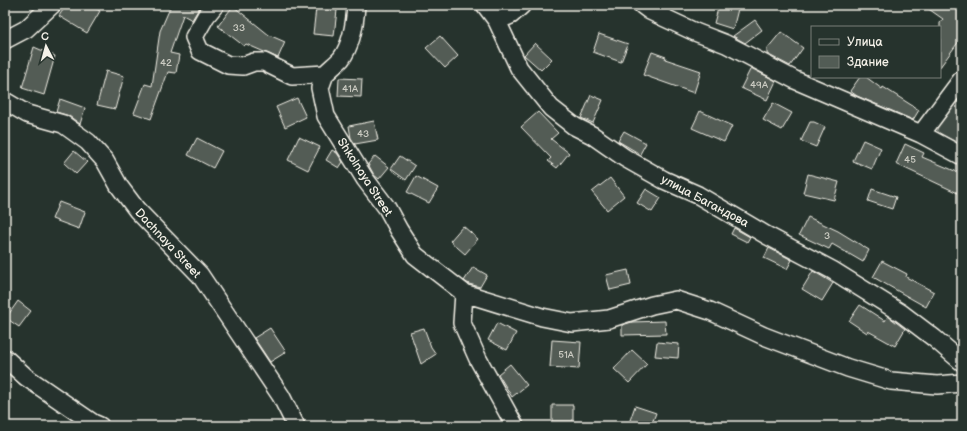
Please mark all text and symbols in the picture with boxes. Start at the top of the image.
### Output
house number: 33 [233,22,245,34]
north arrow [26,26,66,66]
legend [811,26,941,78]
text: С [41,30,50,43]
text: Улица [847,35,883,50]
text: Здание [847,55,889,70]
house number: 42 [160,57,172,69]
house number: 49А [750,79,769,91]
house number: 41А [342,83,359,95]
house number: 43 [357,128,369,140]
street label: Shkolnaya Street [334,135,396,220]
house number: 45 [904,154,916,166]
street label: улица Багандова [658,172,751,231]
street label: Dachnaya Street [132,205,204,282]
house number: 3 [824,230,830,242]
house number: 51А [558,349,575,361]

